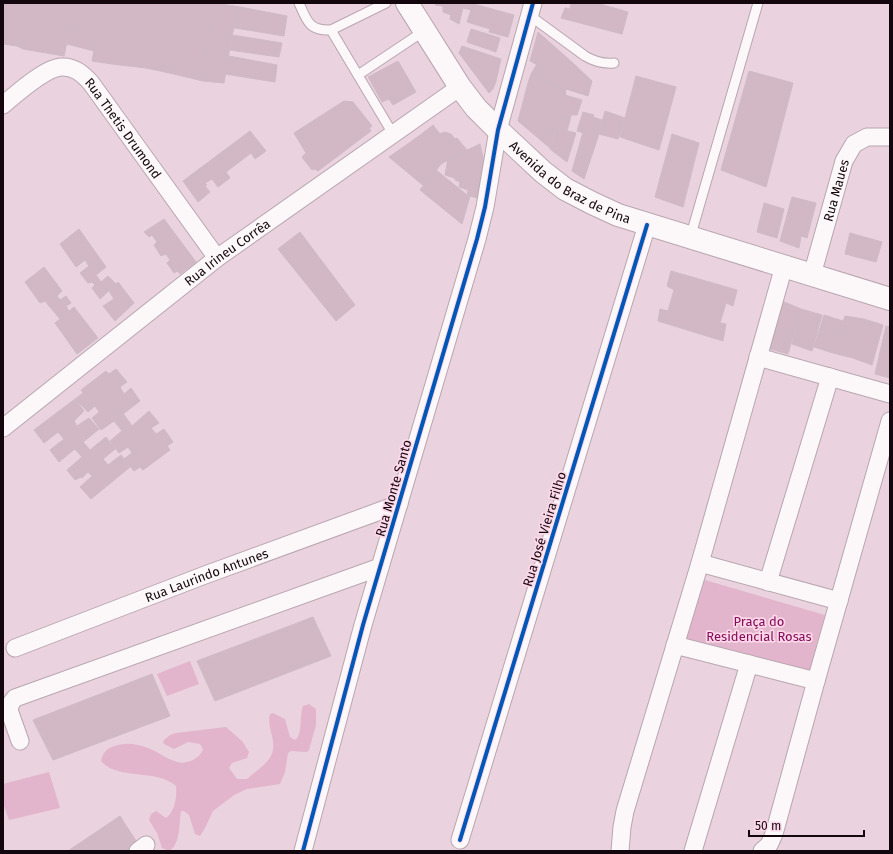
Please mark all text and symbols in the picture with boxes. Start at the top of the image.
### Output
street label: Rua Thetis Drumond [82,75,164,182]
street label: Avenida do Braz de Pina [506,138,632,226]
street label: Rua Maues [820,158,852,223]
street label: Rua Irineu Corrêa [182,216,273,289]
street label: Rua Monte Santo [372,438,414,538]
street label: Rua José Vieira Filho [520,470,569,588]
street label: Rua Laurindo Antunes [143,546,270,605]
park label: Praça do Residencial Rosas [706,614,812,644]
scale bar [749,812,864,838]
text: 50 m [755,819,781,833]

